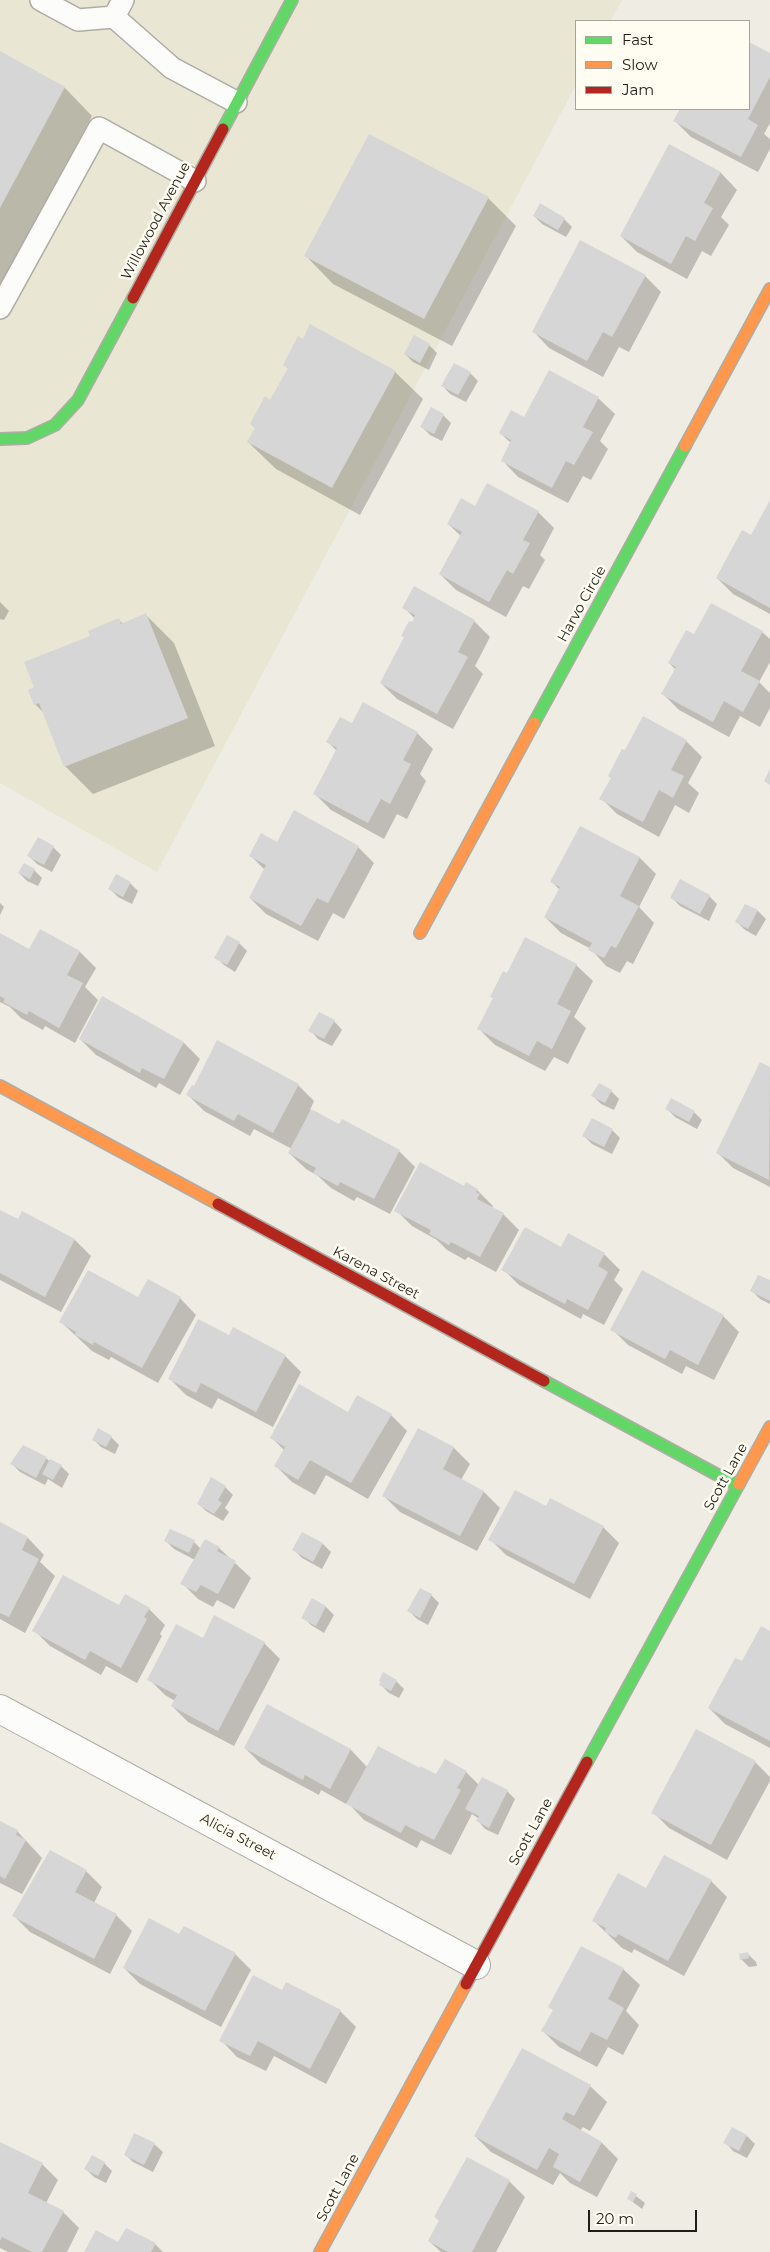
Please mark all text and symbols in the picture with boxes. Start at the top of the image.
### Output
legend [575,20,750,110]
text: Fast [622,30,653,49]
text: Slow [622,55,658,74]
text: Jam [622,80,654,99]
street label: Willowood Avenue [118,159,194,283]
street label: Harvo Circle [554,563,610,645]
street label: Karena Street [330,1243,422,1303]
street label: Scott Lane [701,1440,751,1514]
street label: Scott Lane [506,1795,556,1869]
street label: Alicia Street [197,1810,279,1864]
street label: Scott Lane [313,2151,363,2225]
scale bar [590,2200,699,2232]
text: 20 m [596,2209,634,2228]

